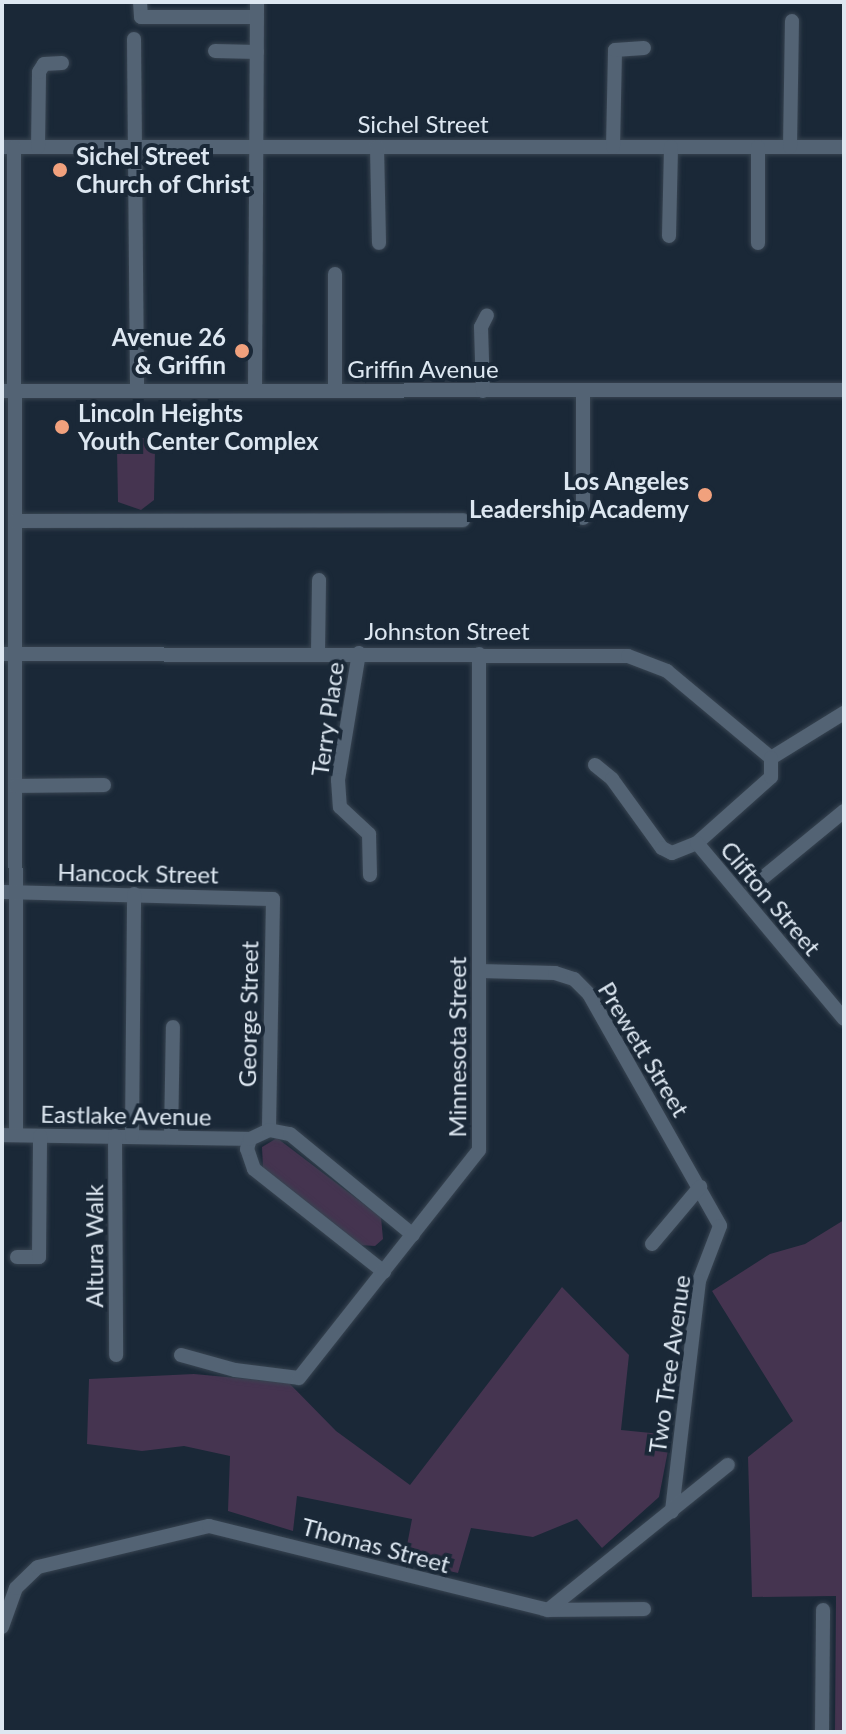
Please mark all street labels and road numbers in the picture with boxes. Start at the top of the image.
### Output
street label: Sichel Street [357,110,489,138]
street label: Griffin Avenue [347,355,499,383]
street label: Johnston Street [364,617,530,645]
street label: Terry Place [305,660,349,778]
street label: Clifton Street [715,835,827,961]
street label: Hancock Street [57,857,219,889]
street label: George Street [232,941,264,1087]
street label: Minnesota Street [443,957,471,1137]
street label: Prewett Street [593,976,695,1122]
street label: Eastlake Avenue [40,1099,212,1131]
street label: Altura Walk [80,1184,108,1308]
street label: Two Tree Avenue [642,1272,696,1456]
street label: Thomas Street [299,1511,453,1579]

